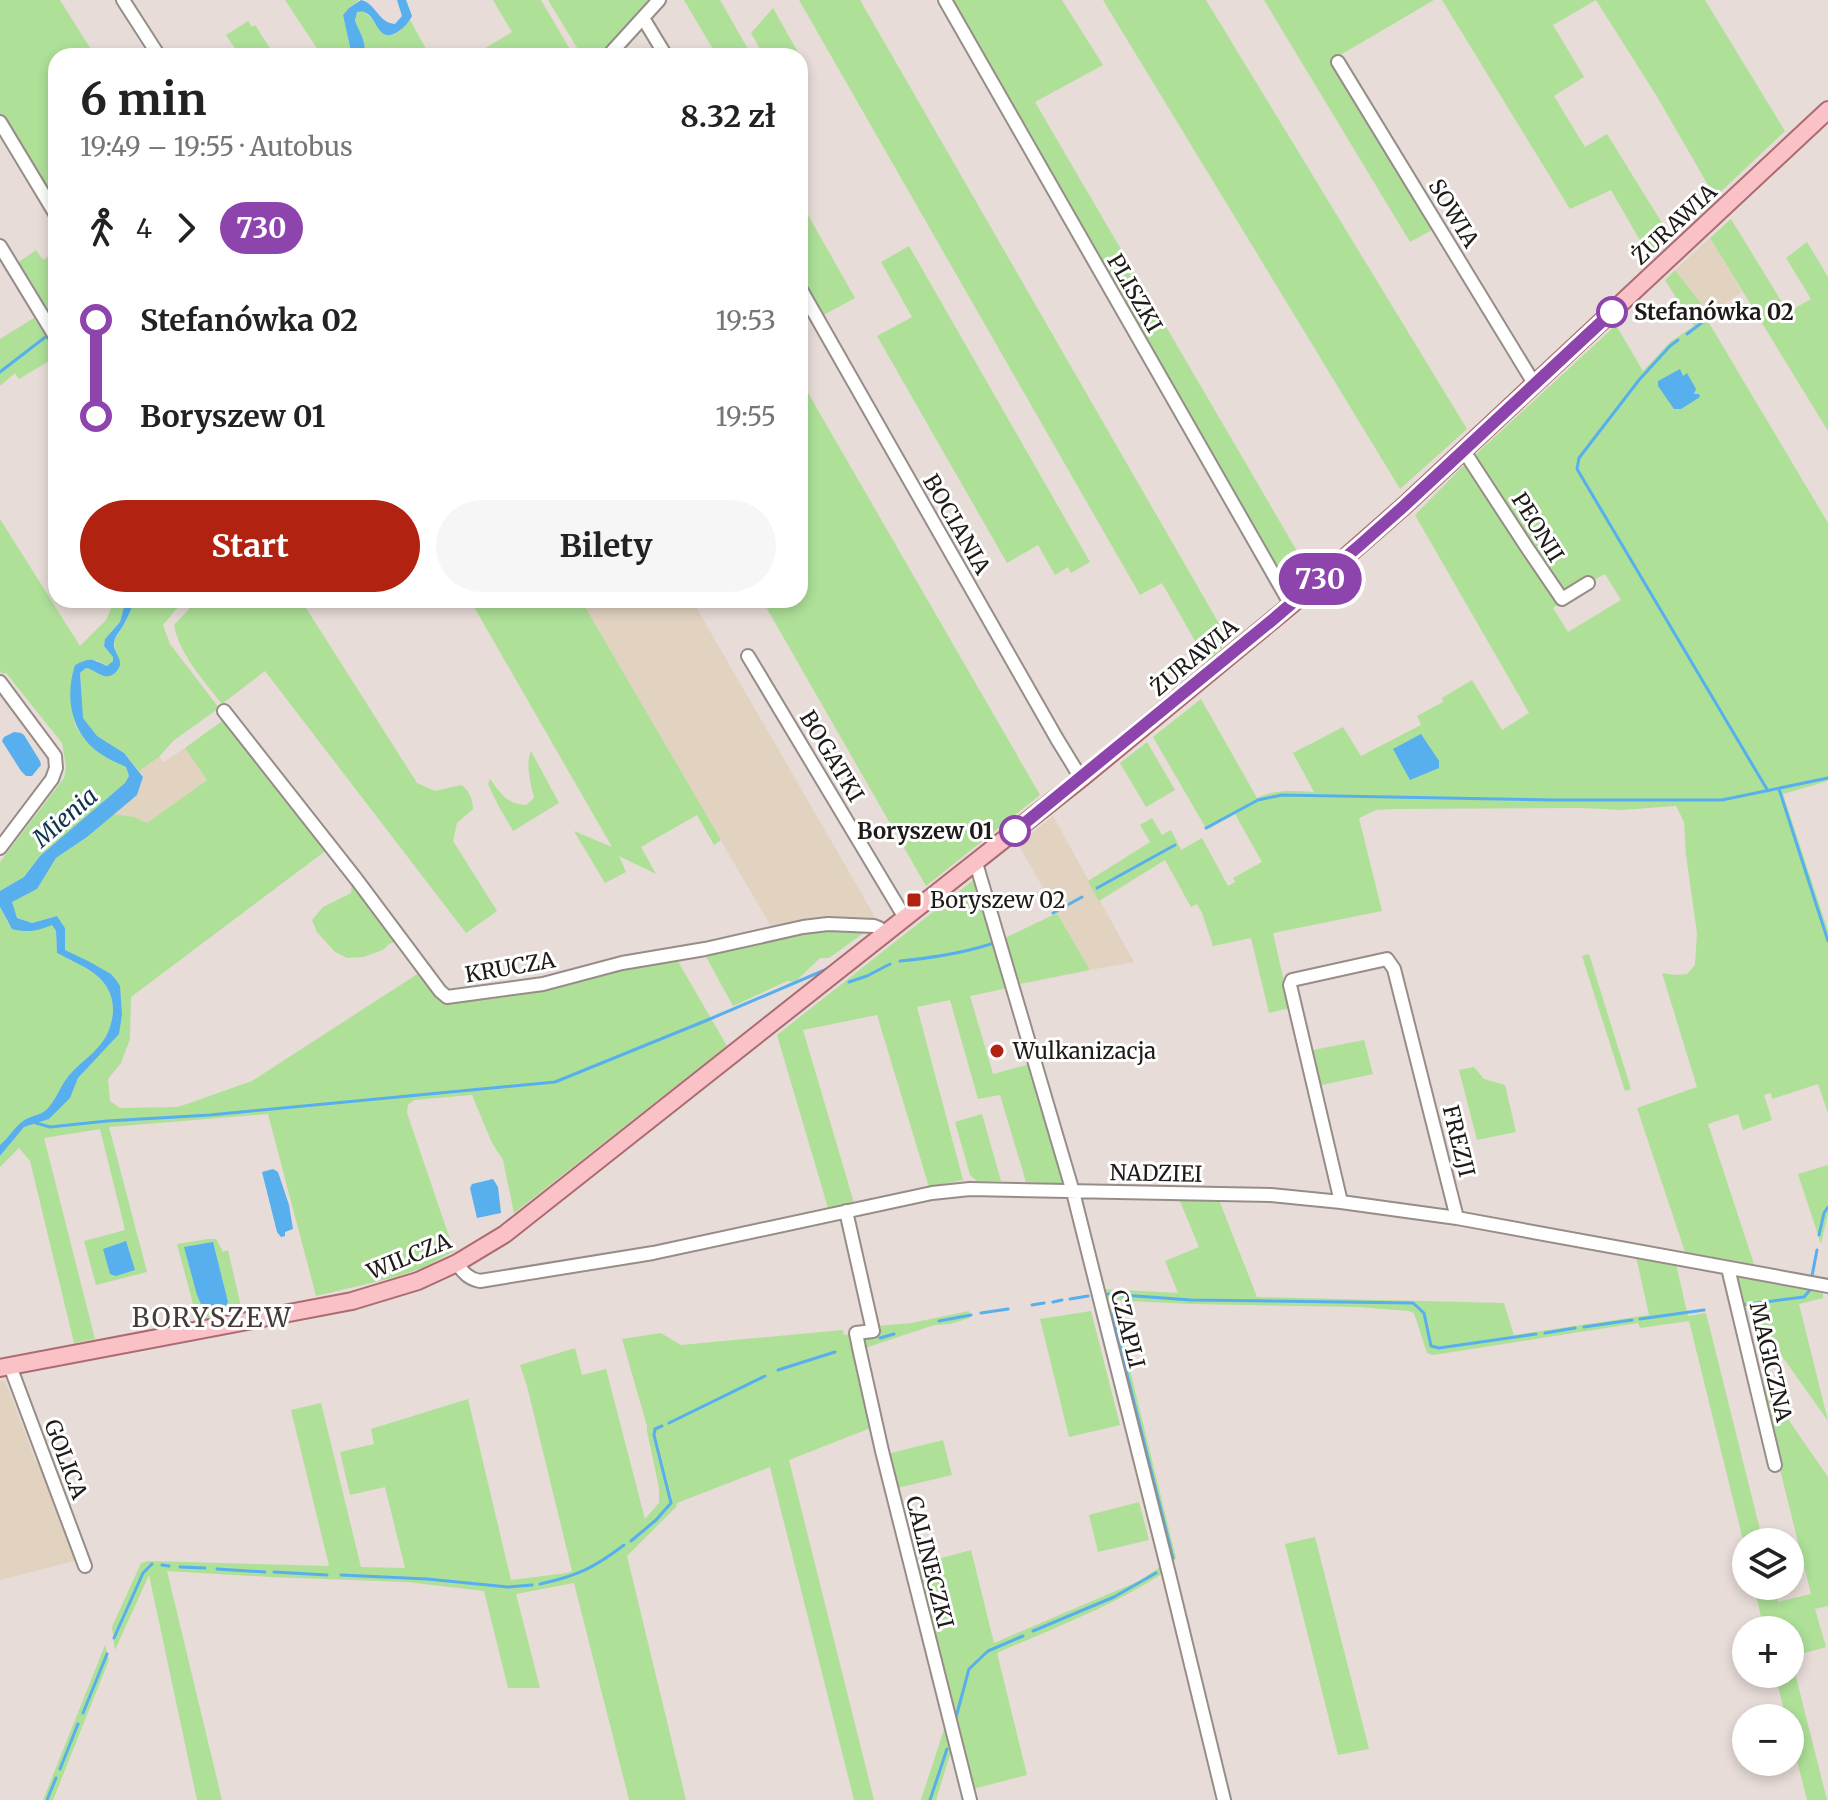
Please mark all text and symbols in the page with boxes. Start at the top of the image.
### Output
text: 6 min [80,72,207,127]
text: 8.32 zł [680,97,776,135]
text: 19:49 – 19:55 · Autobus [80,130,353,163]
street label: SOWIA [1423,174,1486,253]
street label: ŻURAWIA [1626,177,1723,270]
icon: walk [80,206,124,250]
icon: forward [164,206,208,250]
text: 730 [236,210,287,246]
text: 4 [136,212,152,245]
street label: PLISZKI [1101,249,1169,337]
marker: Stefanówka 02 [1597,297,1627,327]
place label: Stefanówka 02 [1634,298,1794,326]
text: Stefanówka 02 [140,301,358,339]
text: 19:53 [716,304,776,337]
text: Boryszew 01 [140,397,325,435]
text: 19:55 [716,400,776,433]
street label: BOCIANIA [917,469,997,580]
street label: PEONII [1506,487,1570,567]
button: Start [80,500,420,592]
button: Bilety [436,500,776,592]
line badge: 730 [1274,553,1366,605]
text: 730 [1295,561,1345,597]
street label: ŻURAWIA [1144,612,1244,702]
street label: BOGATKI [794,705,870,807]
water label: Mienia [25,780,104,854]
marker: Boryszew 01 [1000,816,1030,846]
place label: Boryszew 01 [857,817,993,845]
place label: Boryszew 02 [930,886,1066,914]
marker: Boryszew 02 [905,891,923,909]
street label: KRUCZA [463,945,558,989]
place label: Wulkanizacja [1012,1037,1156,1065]
marker: Wulkanizacja [988,1042,1006,1060]
street label: FREZJI [1437,1102,1481,1180]
street label: NADZIEI [1109,1158,1203,1188]
street label: WILCZA [362,1226,456,1286]
street label: CZAPLI [1105,1287,1151,1371]
street label: MAGICZNA [1744,1299,1798,1425]
district label: BORYSZEW [132,1301,292,1334]
street label: GOLICA [38,1415,94,1503]
street label: CALINECZKI [900,1493,960,1631]
map controls [1732,1528,1804,1776]
button: layers [1732,1528,1804,1600]
button: + [1732,1616,1804,1688]
button: − [1732,1704,1804,1776]

